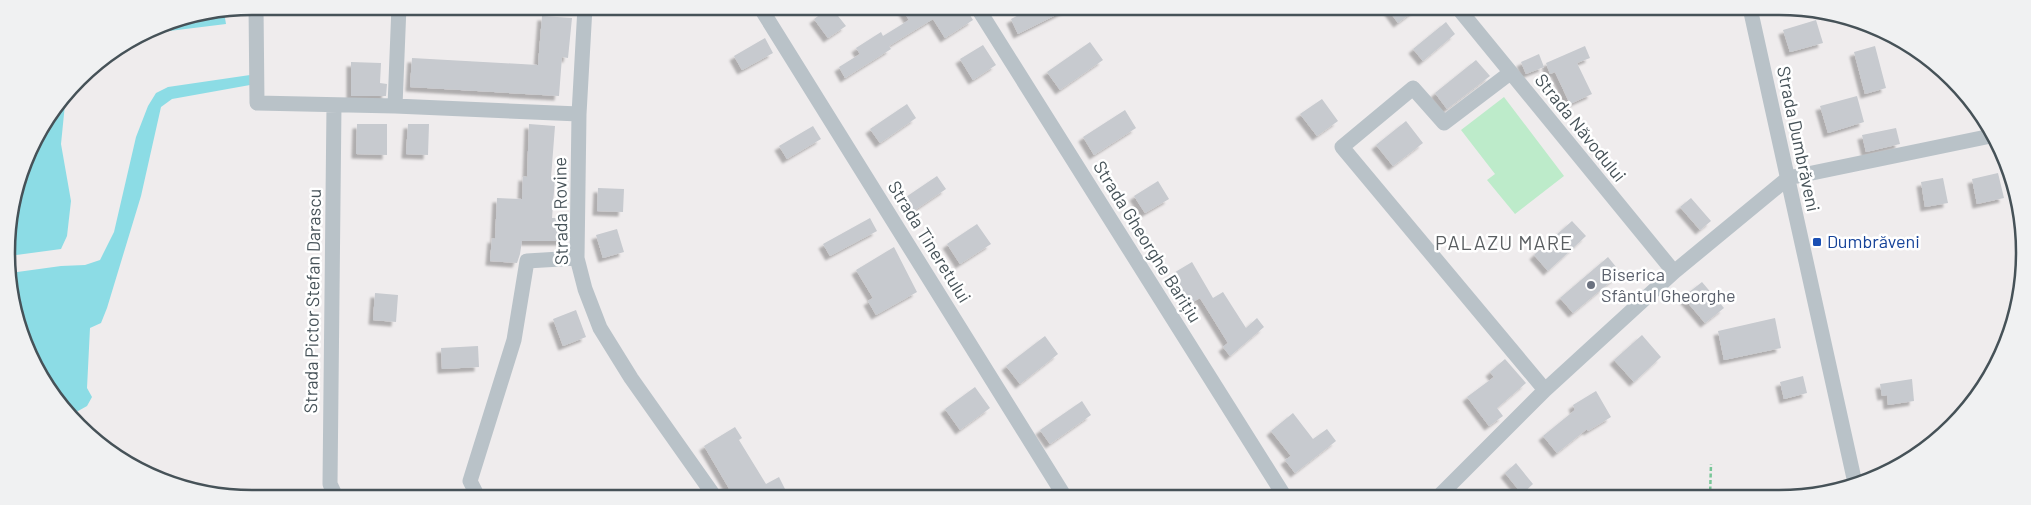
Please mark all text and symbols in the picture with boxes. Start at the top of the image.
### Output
street label: Strada Dumbrăveni [1773,64,1825,214]
street label: Strada Năvodului [1531,69,1631,186]
street label: Strada Rovine [548,157,572,265]
street label: Strada Gheorghe Barițiu [1089,157,1207,326]
street label: Strada Tineretului [884,176,976,307]
street label: Strada Pictor Stefan Darascu [299,188,325,414]
district label: PALAZU MARE [1435,230,1573,254]
place label: Dumbrăveni [1827,230,1920,252]
marker: Dumbrăveni [1811,236,1823,248]
place label: Biserica Sfântul Gheorghe [1601,263,1736,306]
marker: Biserica Sfântul Gheorghe [1585,279,1597,291]

